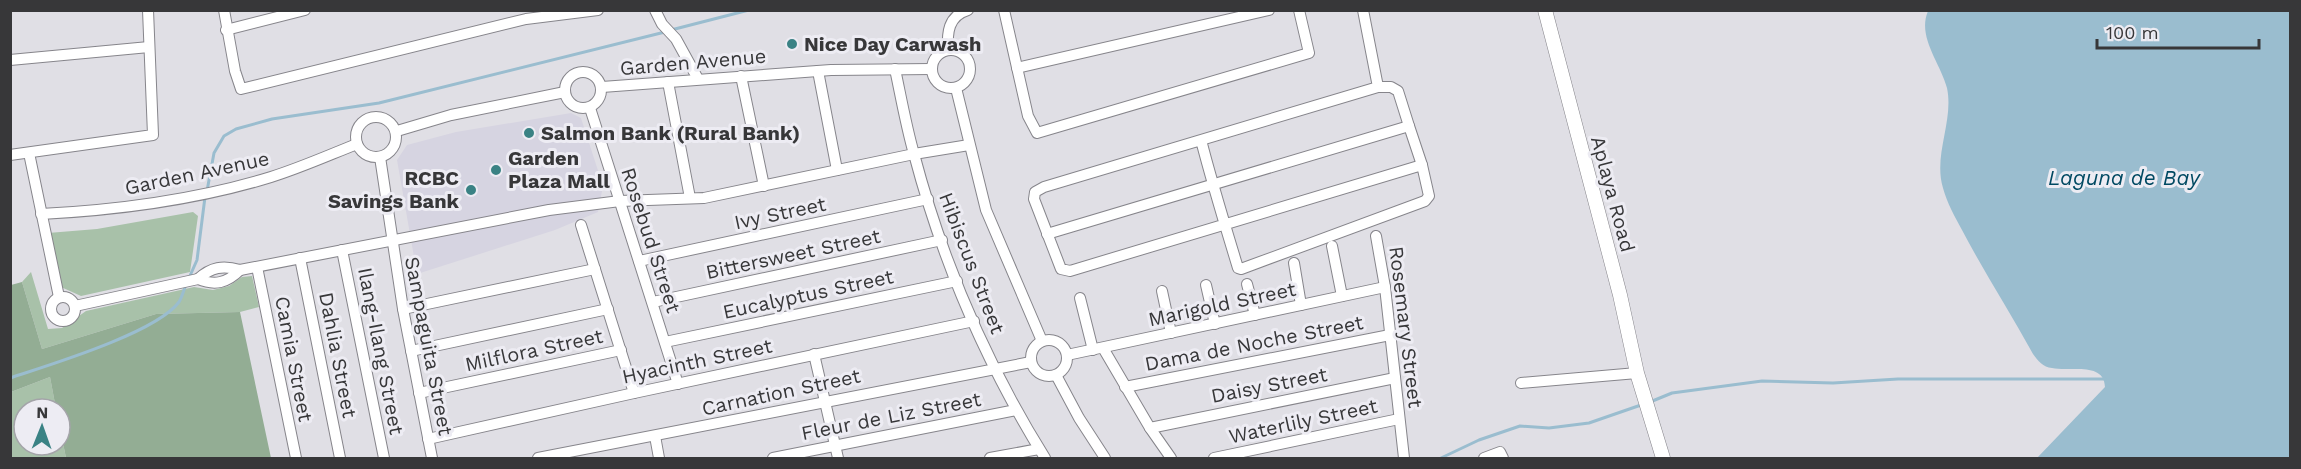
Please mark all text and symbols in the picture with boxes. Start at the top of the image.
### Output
scale bar [2097,12,2259,50]
text: 100 m [2106,22,2159,43]
place label: Nice Day Carwash [804,32,981,56]
marker: Nice Day Carwash [785,37,799,51]
street label: Garden Avenue [619,44,767,80]
place label: Salmon Bank (Rural Bank) [541,121,800,145]
marker: Salmon Bank (Rural Bank) [522,126,536,140]
street label: Aplaya Road [1586,133,1640,255]
street label: Garden Avenue [123,146,271,200]
place label: Garden Plaza Mall [508,146,610,193]
marker: Garden Plaza Mall [489,163,503,177]
street label: Rosebud Street [616,164,686,316]
water label: Laguna de Bay [2048,165,2201,190]
place label: RCBC Savings Bank [328,166,460,213]
marker: RCBC Savings Bank [464,183,478,197]
street label: Hibiscus Street [934,189,1010,338]
street label: Ivy Street [732,191,829,234]
street label: Bittersweet Street [704,224,883,284]
street label: Rosemary Street [1384,245,1428,410]
street label: Sampaguita Street [400,255,458,438]
street label: Eucalyptus Street [720,264,896,324]
street label: Ilang-Ilang Street [353,265,409,437]
street label: Marigold Street [1146,277,1298,331]
street label: Dahlia Street [314,290,362,420]
street label: Camia Street [270,294,318,424]
street label: Dama de Noche Street [1143,310,1366,376]
street label: Milflora Street [463,324,606,376]
street label: Hyacinth Street [620,333,775,389]
street label: Daisy Street [1209,362,1330,408]
street label: Carnation Street [699,363,863,421]
street label: Fleur de Liz Street [799,387,984,445]
street label: Waterlily Street [1226,393,1380,448]
north arrow [12,397,72,457]
text: N [36,403,48,422]

